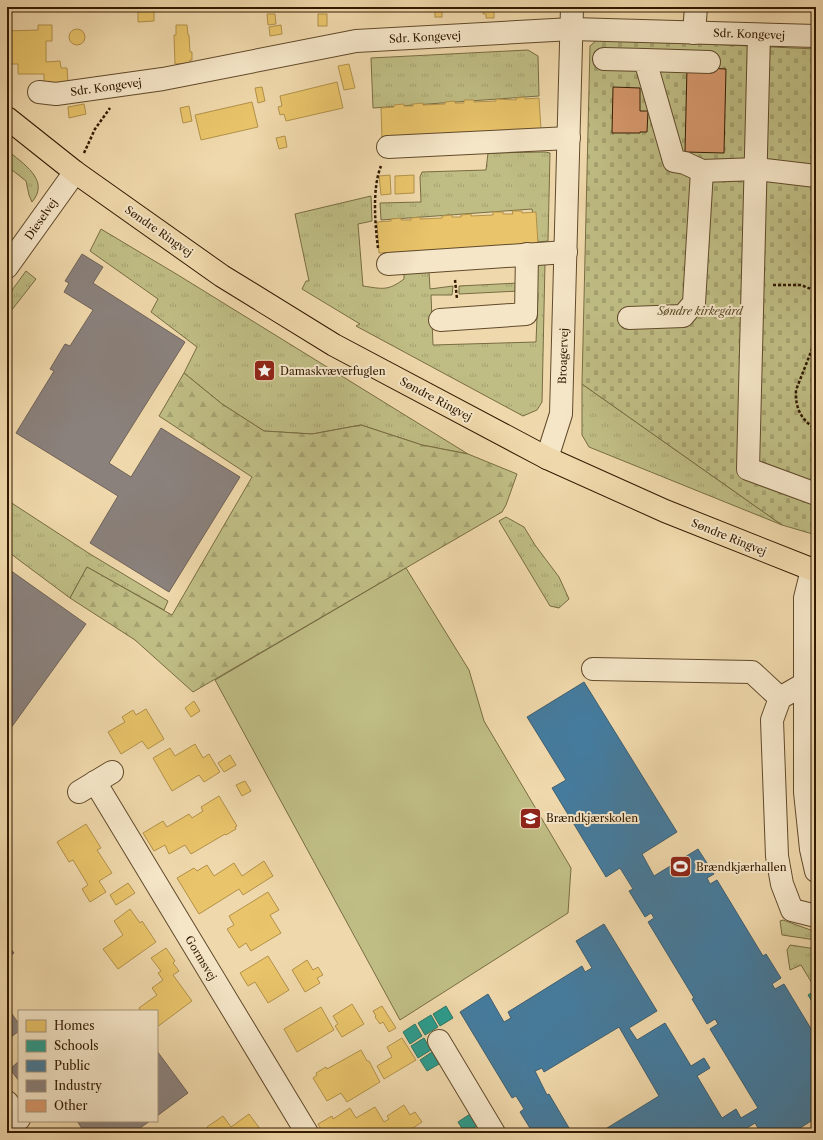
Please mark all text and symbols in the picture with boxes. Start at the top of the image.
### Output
street label: Sdr. Kongevej [713,26,785,42]
street label: Sdr. Kongevej [389,28,461,46]
street label: Sdr. Kongevej [69,75,143,99]
street label: Dieselvej [22,196,60,242]
street label: Søndre Ringvej [122,202,196,260]
park label: Søndre kirkegård [657,304,744,318]
street label: Broagervej [555,328,571,384]
place icon: Damaskvæverfuglen [252,358,278,384]
place label: Damaskvæverfuglen [280,364,386,378]
street label: Søndre Ringvej [398,374,474,424]
street label: Søndre Ringvej [689,516,769,558]
school or university icon: Brændkjærskolen [517,805,543,831]
place label: Brændkjærskolen [546,811,638,825]
sports icon: Brændkjærhallen [668,854,694,880]
place label: Brændkjærhallen [696,860,787,874]
street label: Gormsvej [182,933,220,983]
legend [18,1010,158,1122]
text: Homes [54,1018,94,1033]
text: Schools [54,1038,99,1053]
text: Public [54,1058,90,1073]
text: Industry [54,1078,102,1093]
text: Other [54,1098,88,1113]

